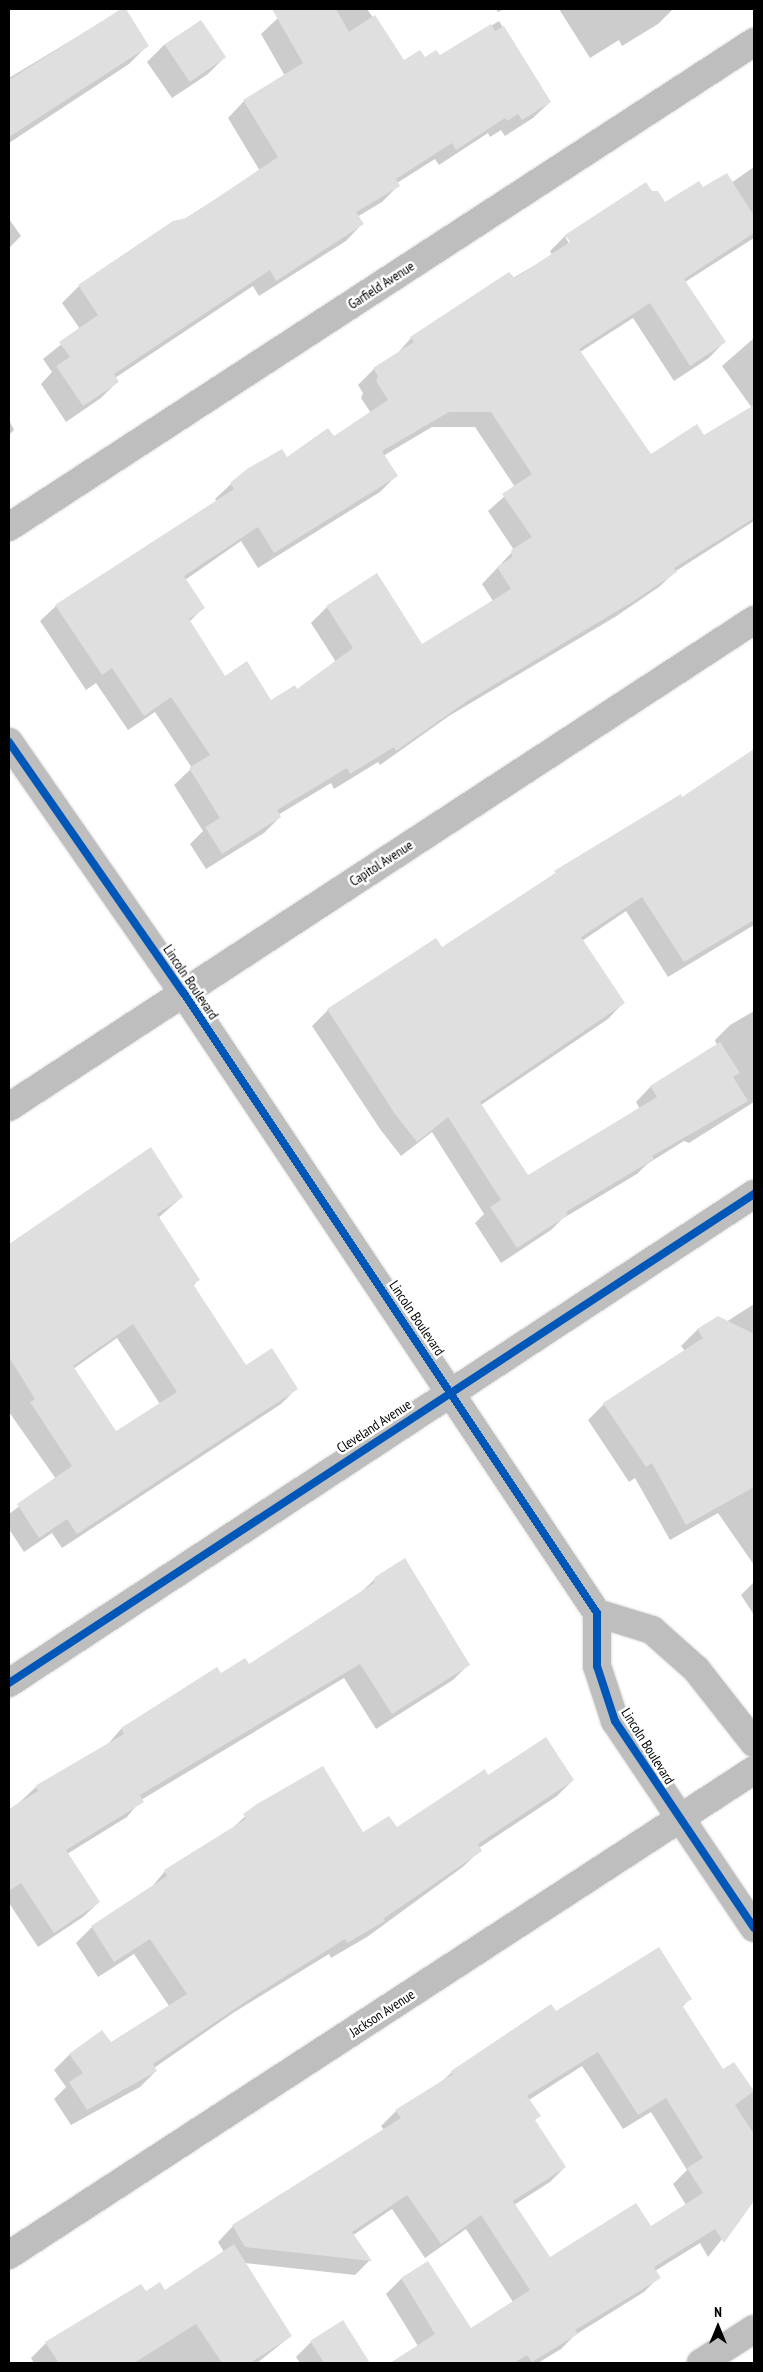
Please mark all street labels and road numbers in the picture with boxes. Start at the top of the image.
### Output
street label: Garfield Avenue [345,257,417,313]
street label: Capitol Avenue [346,836,416,890]
street label: Lincoln Boulevard [160,941,222,1023]
street label: Lincoln Boulevard [386,1277,448,1359]
street label: Cleveland Avenue [333,1396,415,1456]
street label: Lincoln Boulevard [618,1705,678,1787]
street label: Jackson Avenue [346,1986,418,2040]

